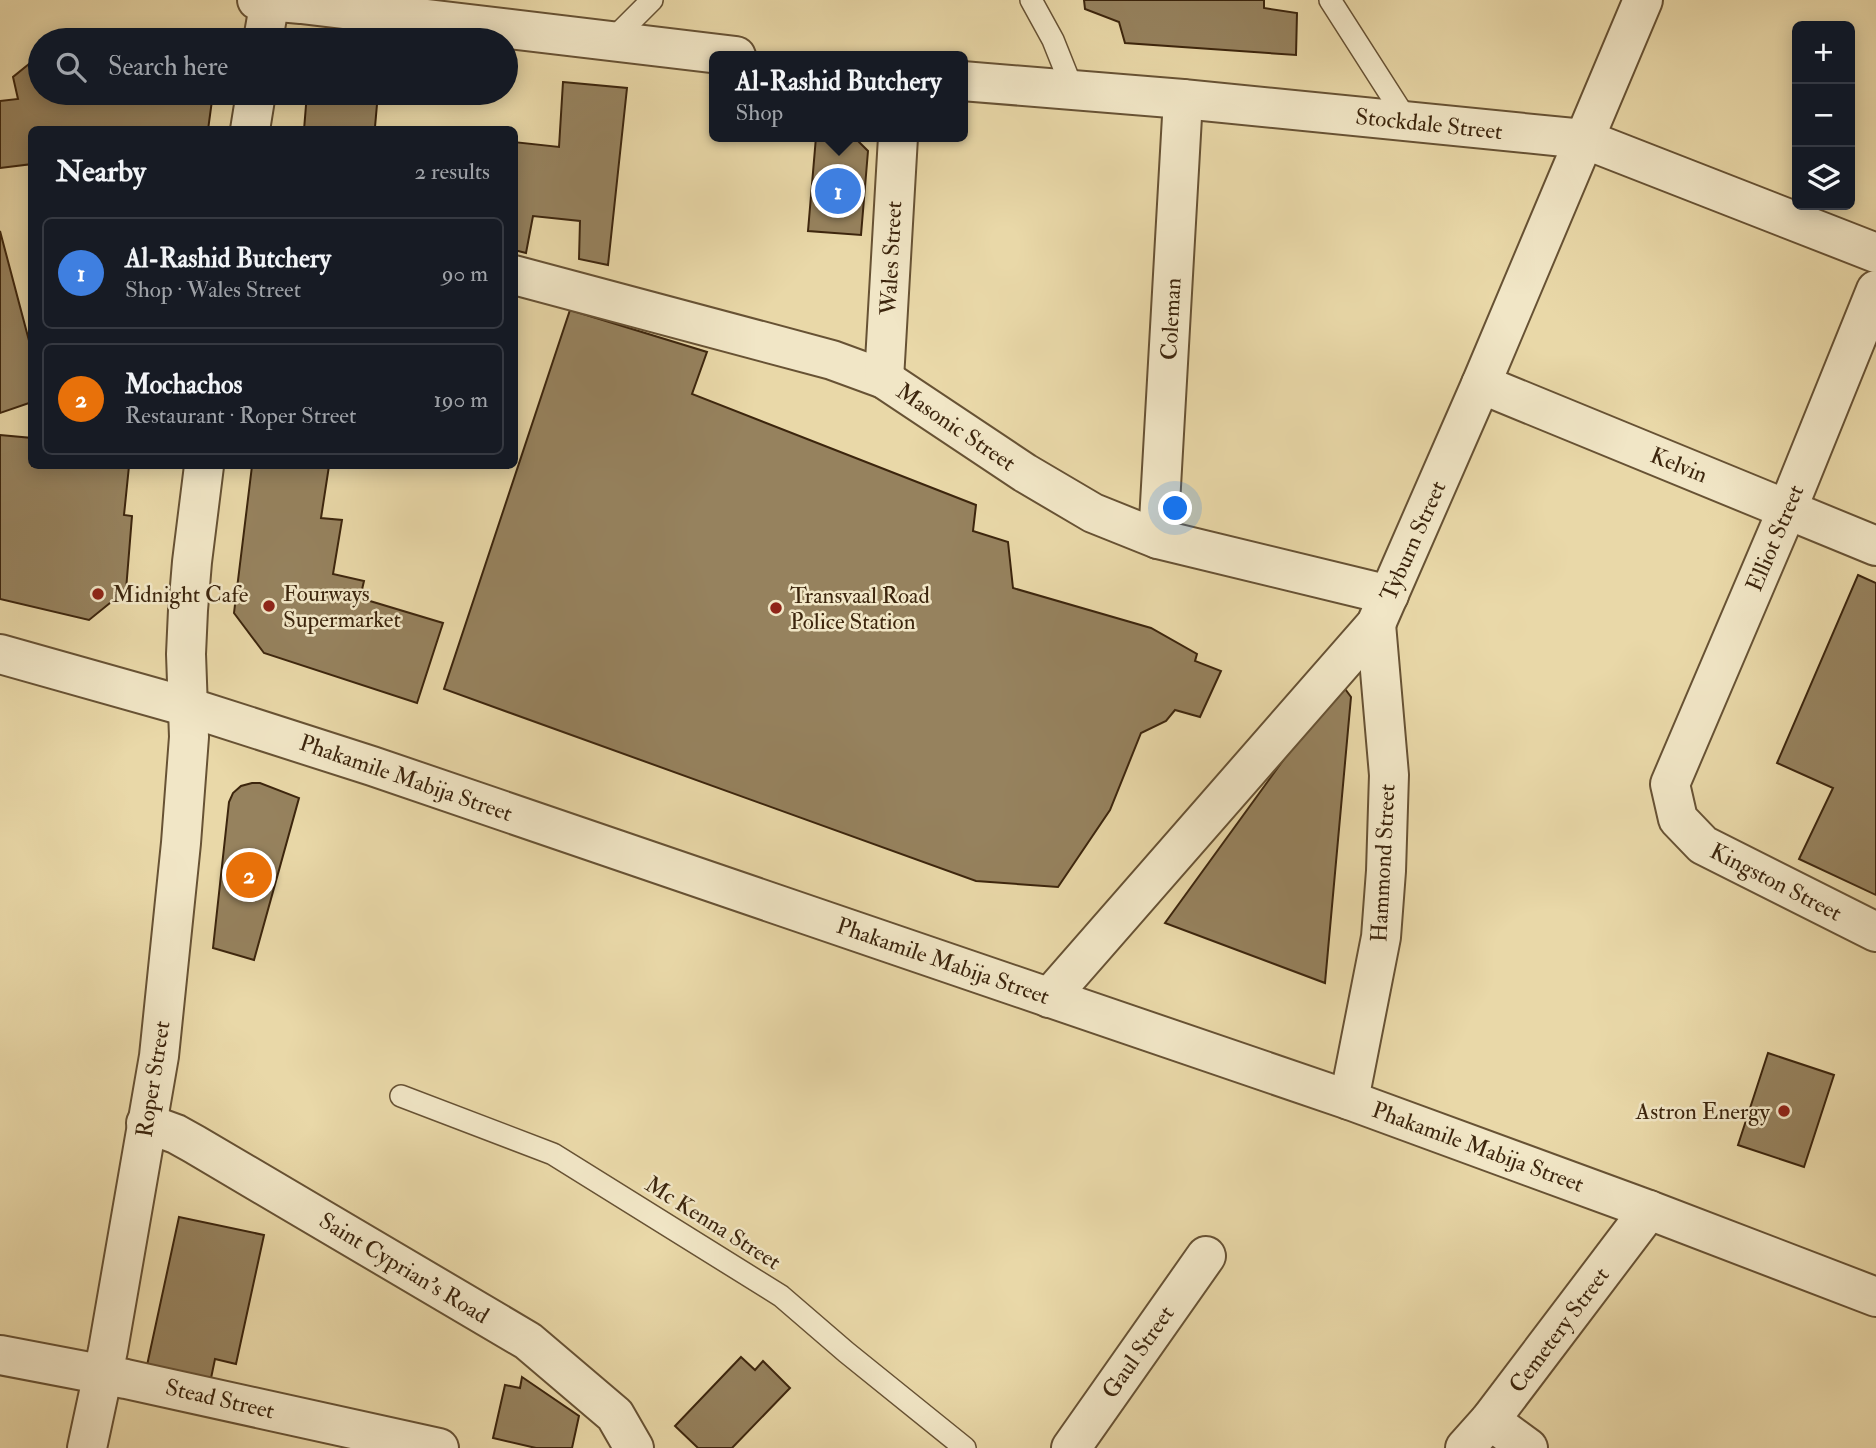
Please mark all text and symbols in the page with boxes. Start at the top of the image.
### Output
map controls [1792,21,1855,210]
button: + [1792,21,1855,84]
search box [28,28,518,105]
icon: search [52,48,90,86]
text: Search here [108,51,228,83]
popup [709,51,968,142]
text: Al-Rashid Butchery [736,66,941,98]
button: − [1792,84,1855,147]
text: Shop [736,98,783,127]
street label: Stockdale Street [1354,102,1504,146]
button: layers [1792,147,1855,210]
text: Nearby [56,153,146,190]
text: 2 results [415,157,490,186]
pin: 1 [815,165,861,217]
street label: Wales Street [873,200,908,317]
text: Al-Rashid Butchery [125,243,331,275]
text: 1 [77,259,85,288]
text: 90 m [442,259,488,288]
text: Shop · Wales Street [125,275,301,304]
street label: Coleman [1154,277,1188,361]
text: Mochachos [125,369,243,401]
street label: Masonic Street [891,376,1021,478]
text: 2 [75,385,87,414]
text: 190 m [434,385,488,414]
text: Restaurant · Roper Street [125,401,356,430]
street label: Kelvin [1646,440,1712,490]
street label: Tyburn Street [1374,476,1452,606]
street label: Elliot Street [1740,480,1810,596]
your location [1158,491,1192,525]
place label: Fourways Supermarket [283,579,401,635]
place label: Midnight Cafe [112,580,249,609]
place label: Transvaal Road Police Station [790,581,930,636]
marker: Midnight Cafe [90,586,106,602]
marker: Fourways Supermarket [261,598,277,614]
marker: Transvaal Road Police Station [768,600,784,616]
street label: Phakamile Mabija Street [296,728,516,828]
street label: Hammond Street [1364,783,1402,943]
street label: Kingston Street [1705,836,1847,928]
pin: 2 [226,849,272,901]
street label: Phakamile Mabija Street [833,911,1053,1011]
street label: Roper Street [129,1019,177,1139]
street label: Phakamile Mabija Street [1368,1095,1588,1199]
place label: Astron Energy [1635,1097,1771,1126]
marker: Astron Energy [1776,1103,1792,1119]
street label: Mc Kenna Street [640,1170,786,1276]
street label: Saint Cyprian's Road [313,1206,494,1331]
street label: Cemetery Street [1502,1261,1616,1399]
street label: Gaul Street [1095,1300,1181,1404]
street label: Stead Street [163,1372,277,1426]

